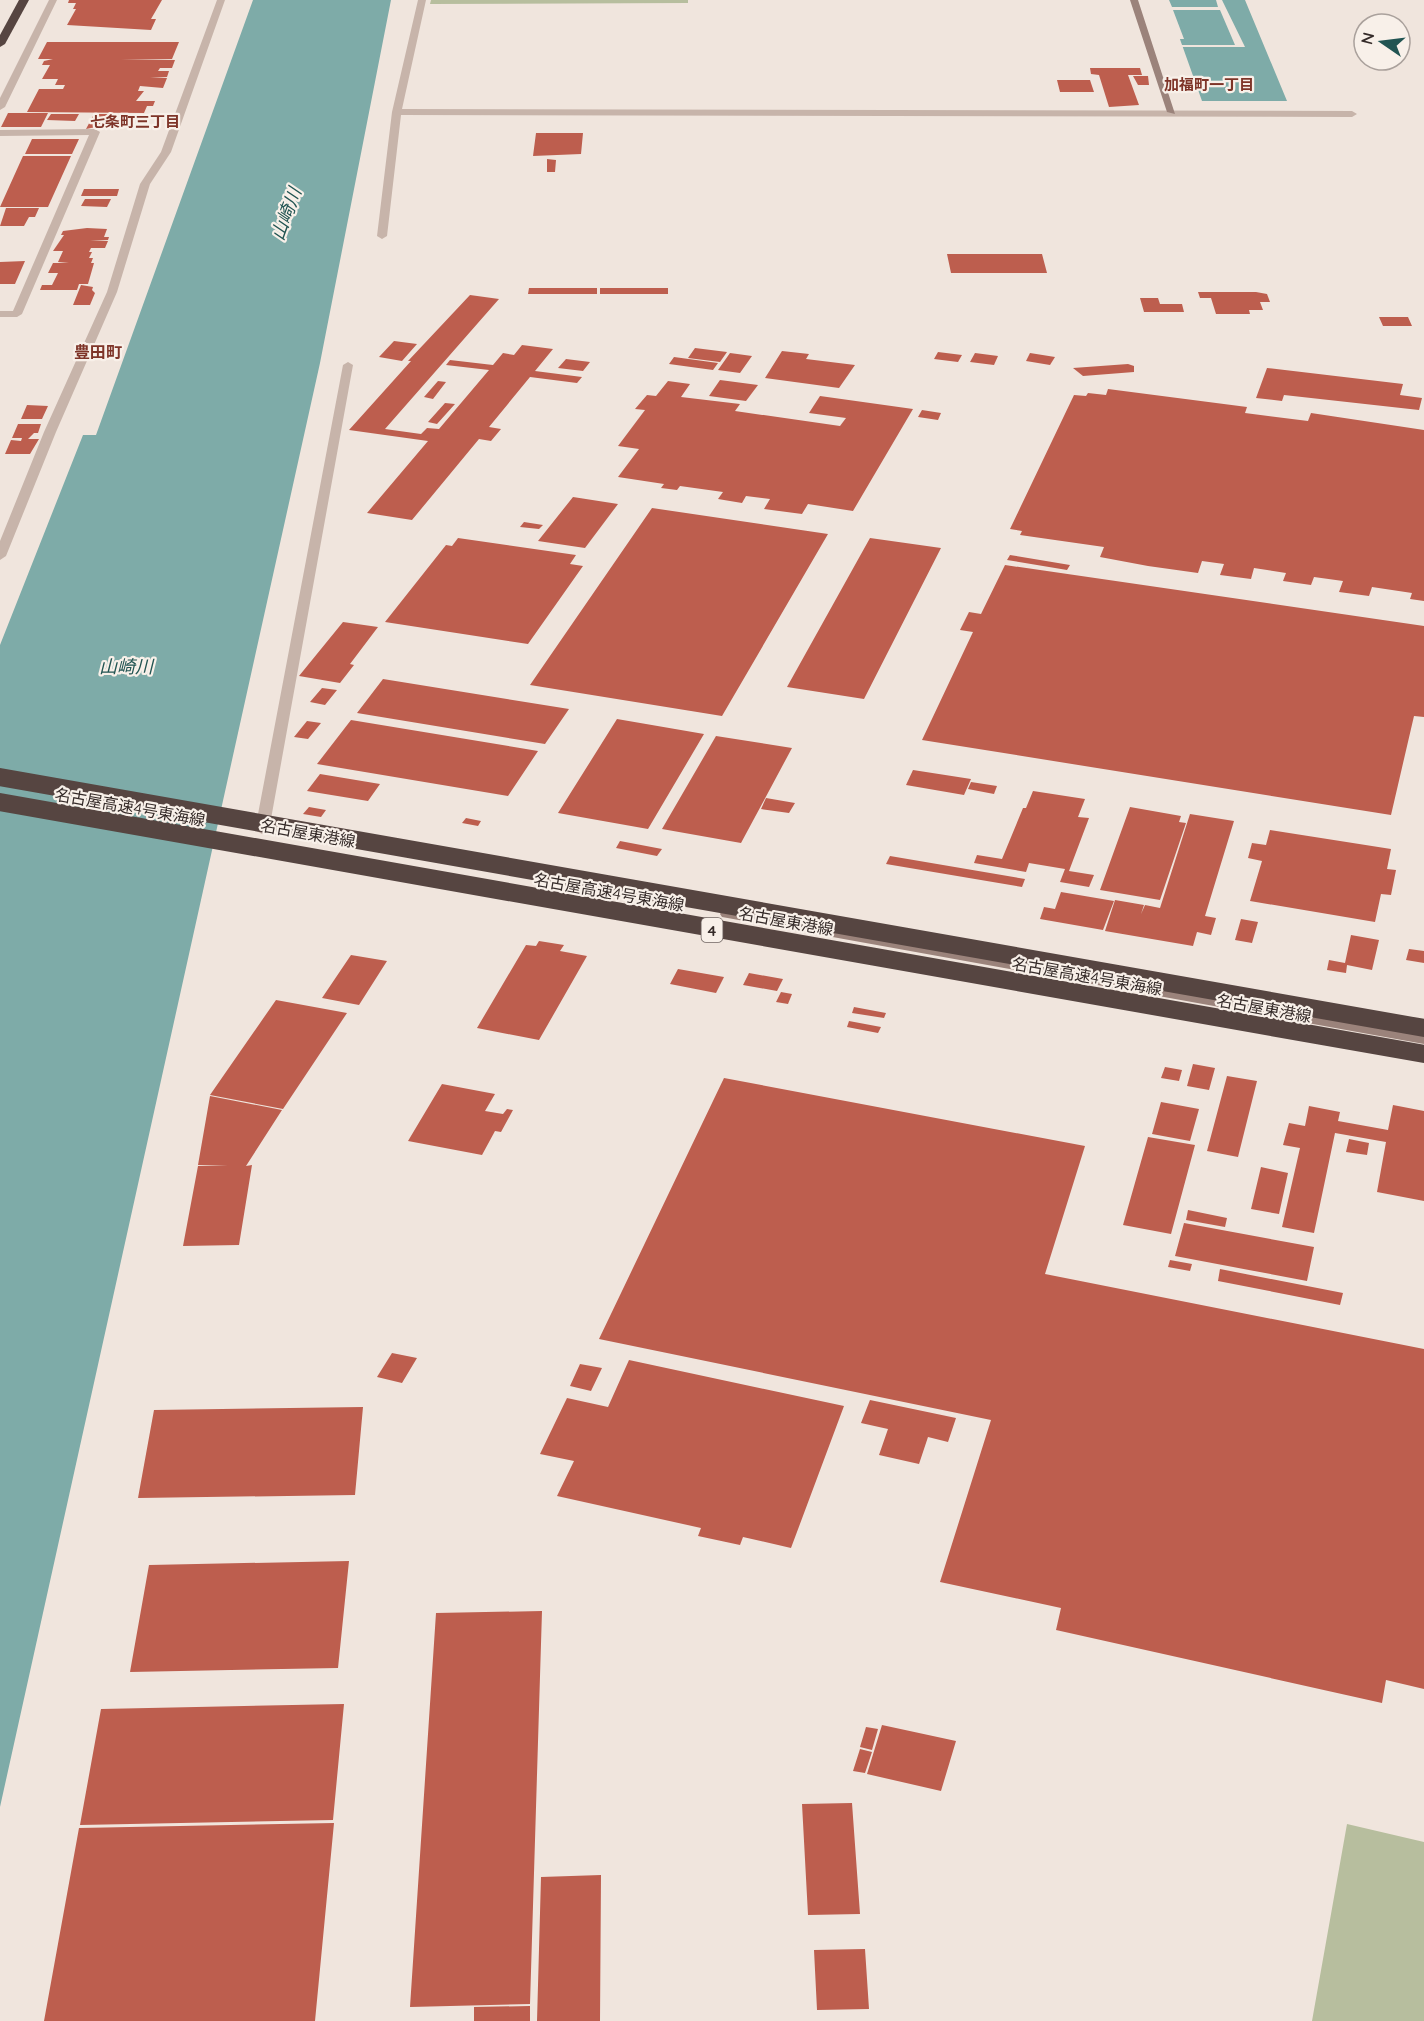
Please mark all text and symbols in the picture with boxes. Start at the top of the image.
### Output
north arrow [1352,12,1412,72]
text: N [1356,30,1379,46]
district label: 加福町一丁目 [1164,75,1254,94]
district label: 七条町三丁目 [90,112,180,131]
water label: 山崎川 [266,183,307,243]
district label: 豊田町 [74,342,122,362]
water label: 山崎川 [99,655,155,678]
street label: 名古屋高速4号東海線 [53,784,207,830]
street label: 名古屋東港線 [259,815,357,851]
street label: 名古屋高速4号東海線 [532,869,686,915]
street label: 名古屋東港線 [737,903,835,939]
road number: 4 [702,918,722,942]
street label: 名古屋高速4号東海線 [1010,953,1164,999]
street label: 名古屋東港線 [1215,990,1313,1026]

